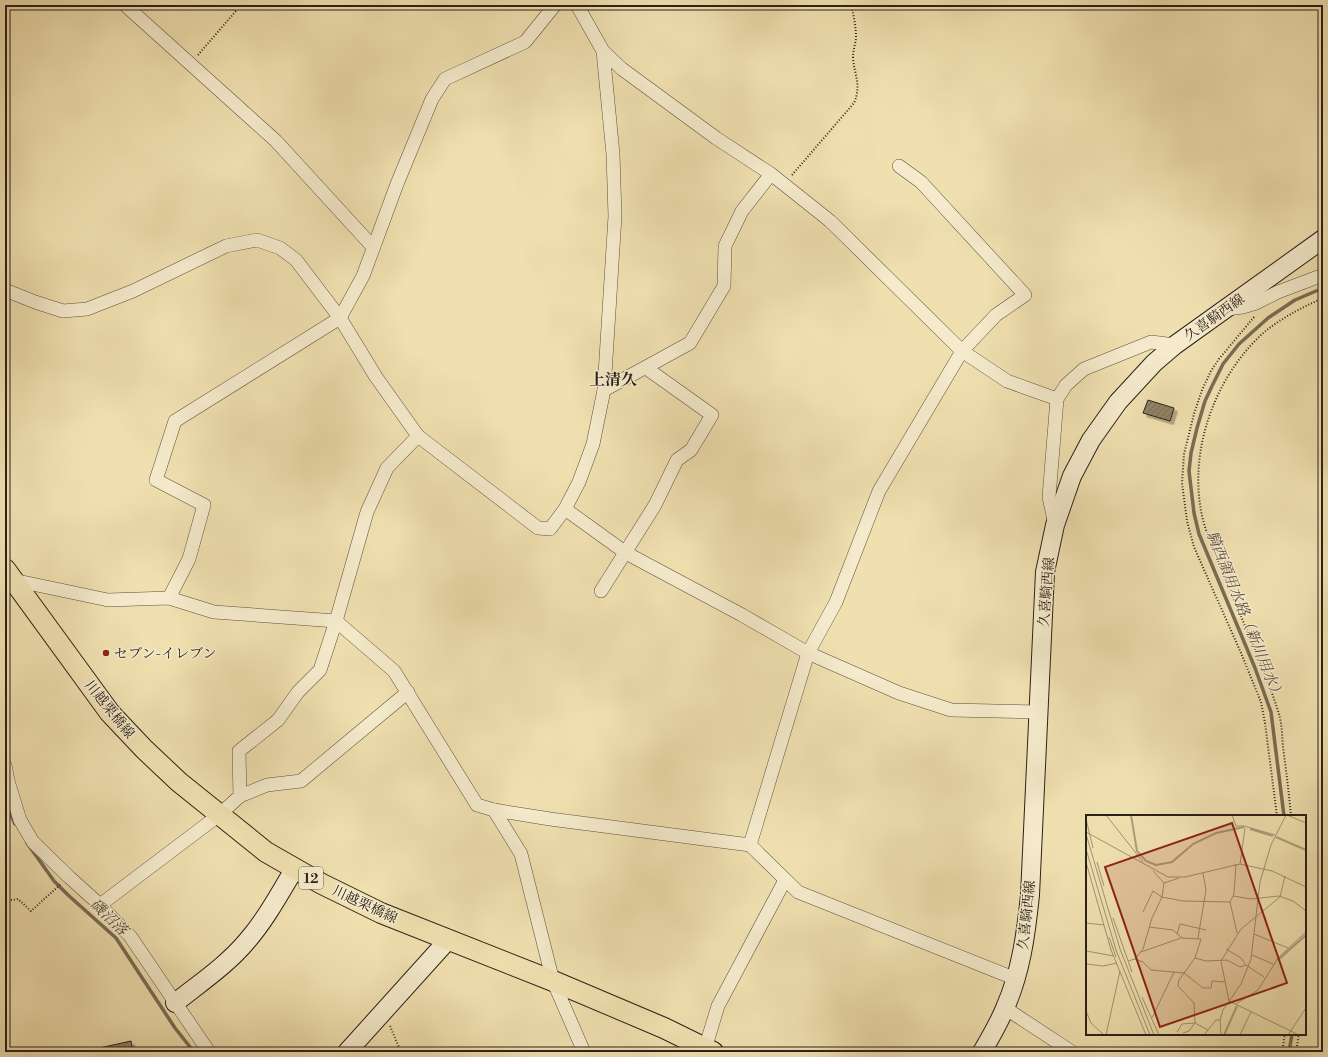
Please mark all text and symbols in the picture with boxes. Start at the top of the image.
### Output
street label: 久喜騎西線 [1181,290,1248,345]
district label: 上清久 [589,370,637,390]
water label: 騎西領用水路（新川用水） [1202,528,1287,702]
street label: 久喜騎西線 [1035,556,1059,628]
place label: セブン-イレブン [114,645,216,663]
marker: セブン-イレブン [101,648,111,658]
street label: 川越栗橋線 [80,677,138,742]
inset map [1086,815,1306,1035]
road number: 12 [299,867,323,889]
street label: 久喜騎西線 [1014,879,1040,951]
street label: 川越栗橋線 [329,882,400,928]
water label: 磯沼落 [86,895,134,942]

